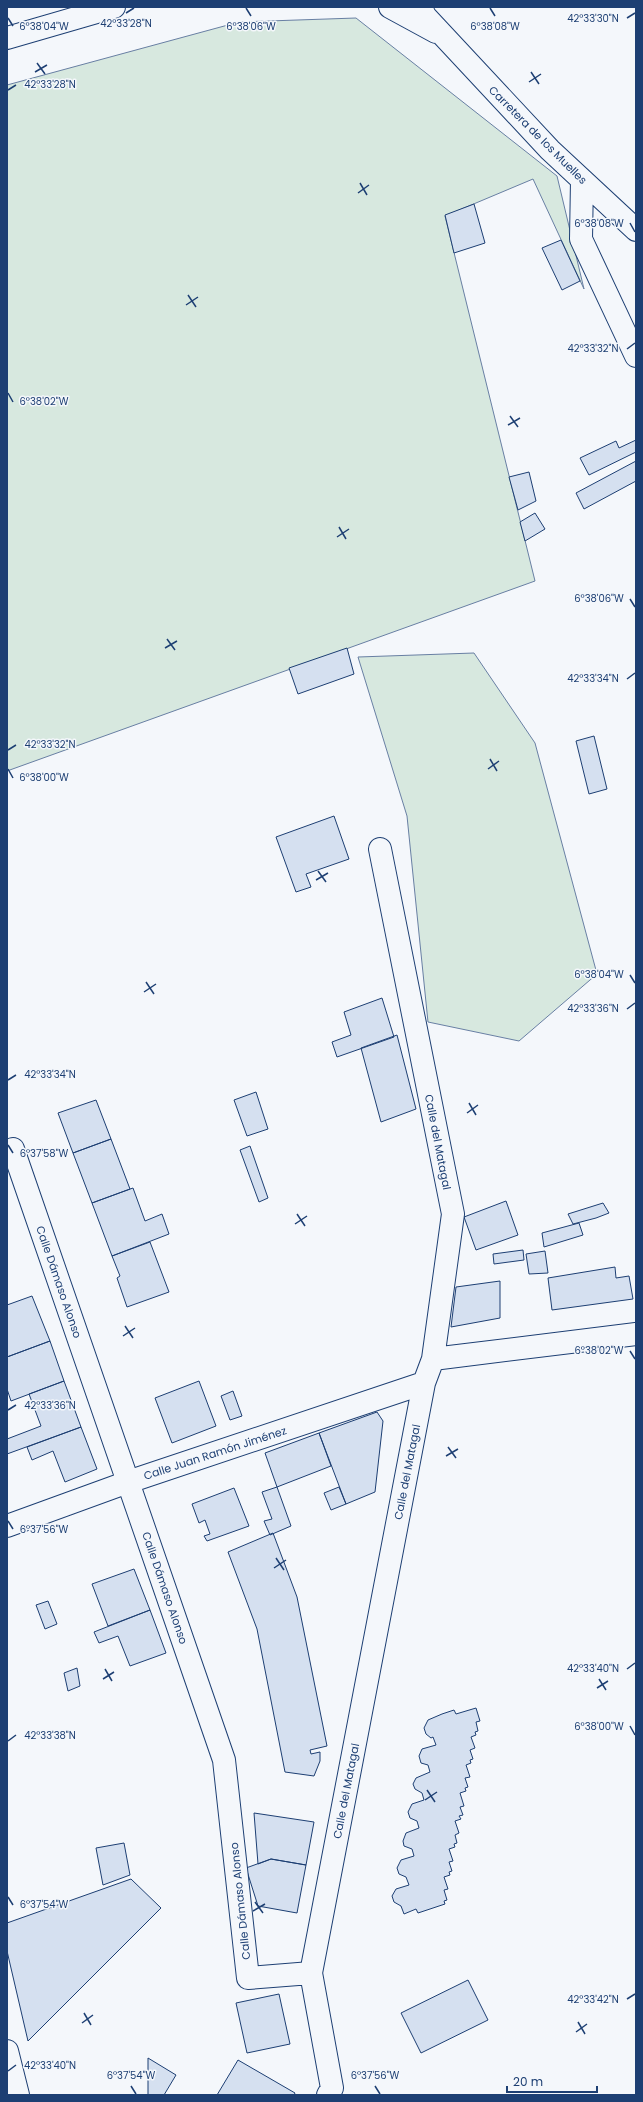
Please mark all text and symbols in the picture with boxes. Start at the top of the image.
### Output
text: 42°33'30"N [567,11,619,26]
text: 42°33'28"N [100,16,152,31]
text: 6°38'04"W [19,19,69,34]
text: 6°38'06"W [226,19,276,34]
text: 6°38'08"W [470,19,520,34]
text: 42°33'28"N [24,77,76,92]
street label: Carretera de los Muelles [485,82,591,188]
text: 6°38'08"W [574,216,624,231]
text: 42°33'32"N [567,341,619,356]
text: 6°38'02"W [20,394,69,409]
text: 6°38'06"W [574,591,624,606]
text: 42°33'34"N [567,671,619,686]
text: 42°33'32"N [24,737,76,752]
text: 6°38'00"W [19,770,69,785]
text: 6°38'04"W [574,967,624,982]
text: 42°33'36"N [567,1001,619,1016]
text: 42°33'34"N [24,1067,76,1082]
street label: Calle del Matagal [421,1093,455,1191]
text: 6°37'58"W [20,1146,69,1161]
street label: Calle Dámaso Alonso [32,1224,86,1340]
text: 6°38'02"W [575,1343,624,1358]
text: 42°33'36"N [24,1398,76,1413]
street label: Calle Juan Ramón Jiménez [141,1422,289,1484]
street label: Calle del Matagal [390,1423,424,1521]
text: 6°37'56"W [20,1522,69,1537]
street label: Calle Dámaso Alonso [138,1530,192,1646]
text: 42°33'40"N [567,1661,619,1676]
text: 6°38'00"W [574,1719,624,1734]
text: 42°33'38"N [24,1728,76,1743]
street label: Calle del Matagal [329,1742,363,1840]
street label: Calle Dámaso Alonso [226,1842,254,1960]
text: 6°37'54"W [20,1897,69,1912]
text: 42°33'42"N [567,1992,619,2007]
text: 42°33'40"N [24,2058,76,2073]
text: 6°37'54"W [107,2068,156,2083]
text: 6°37'56"W [351,2068,400,2083]
scale bar [507,2068,597,2094]
text: 20 m [513,2073,543,2090]

